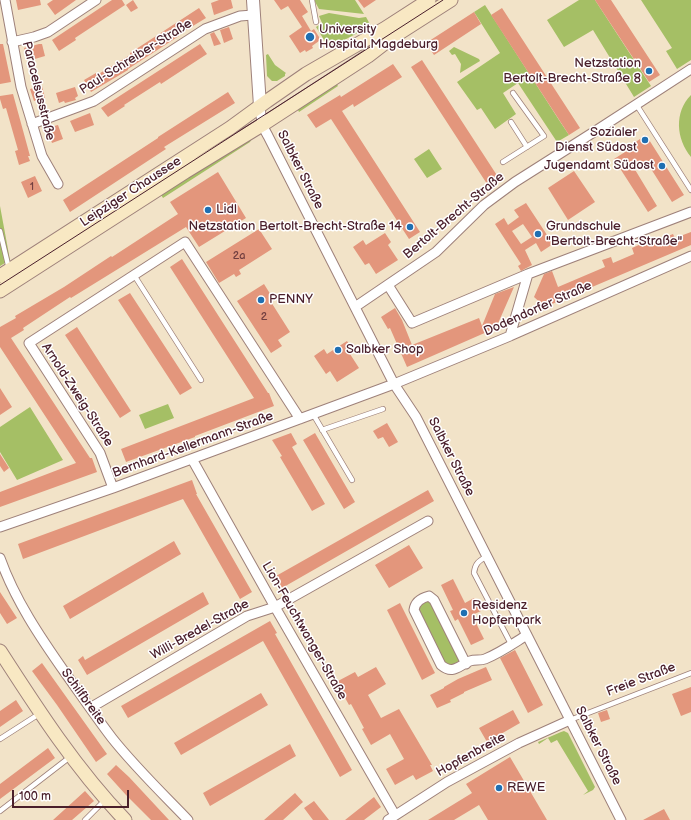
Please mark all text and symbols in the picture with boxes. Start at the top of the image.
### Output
street label: Paul-Schreiber-Straße [77,16,195,98]
place label: University Hospital Magdeburg [319,22,438,53]
marker: University Hospital Magdeburg [304,31,316,43]
street label: Paracelsusstraße [18,40,58,142]
place label: Netzstation Bertolt-Brecht-Straße 8 [503,56,641,87]
marker: Netzstation Bertolt-Brecht-Straße 8 [644,66,654,76]
place label: Sozialer Dienst Südost [555,125,637,156]
street label: Salbker Straße [274,128,326,212]
marker: Sozialer Dienst Südost [640,135,650,145]
street label: Leipziger Chaussee [78,154,184,230]
place label: Jugendamt Südost [544,158,654,174]
marker: Jugendamt Südost [657,161,667,171]
street label: Bertolt-Brecht-Straße [400,169,508,263]
house number: 1 [30,180,34,194]
place label: Lidl [216,202,237,218]
marker: Lidl [203,205,213,215]
place label: Netzstation Bertolt-Brecht-Straße 14 [189,219,402,235]
place label: Grundschule "Bertolt-Brecht-Straße" [546,219,682,250]
marker: Netzstation Bertolt-Brecht-Straße 14 [405,222,415,232]
marker: Grundschule "Bertolt-Brecht-Straße" [533,229,543,239]
house number: 2a [233,249,245,263]
street label: Dodendorfer Straße [482,278,594,340]
place label: PENNY [269,292,313,308]
marker: PENNY [256,295,266,305]
house number: 2 [261,310,267,324]
street label: Arnold-Zweig-Straße [38,340,116,450]
place label: Salbker Shop [346,342,423,358]
marker: Salbker Shop [333,345,343,355]
street label: Bernhard-Kellermann-Straße [110,409,276,481]
street label: Salbker Straße [425,415,477,499]
street label: Lion-Feuchtwanger-Straße [258,559,350,703]
street label: Willi-Bredel-Straße [148,596,252,664]
place label: Residenz Hopfenpark [472,598,541,629]
marker: Residenz Hopfenpark [459,608,469,618]
street label: Freie Straße [604,660,678,700]
street label: Schilfbreite [57,666,109,728]
street label: Salbker Straße [572,704,624,788]
street label: Hopfenbreite [434,730,508,780]
place label: REWE [507,780,545,796]
scale bar [14,782,131,808]
marker: REWE [494,783,504,793]
text: 100 m [19,789,51,804]

